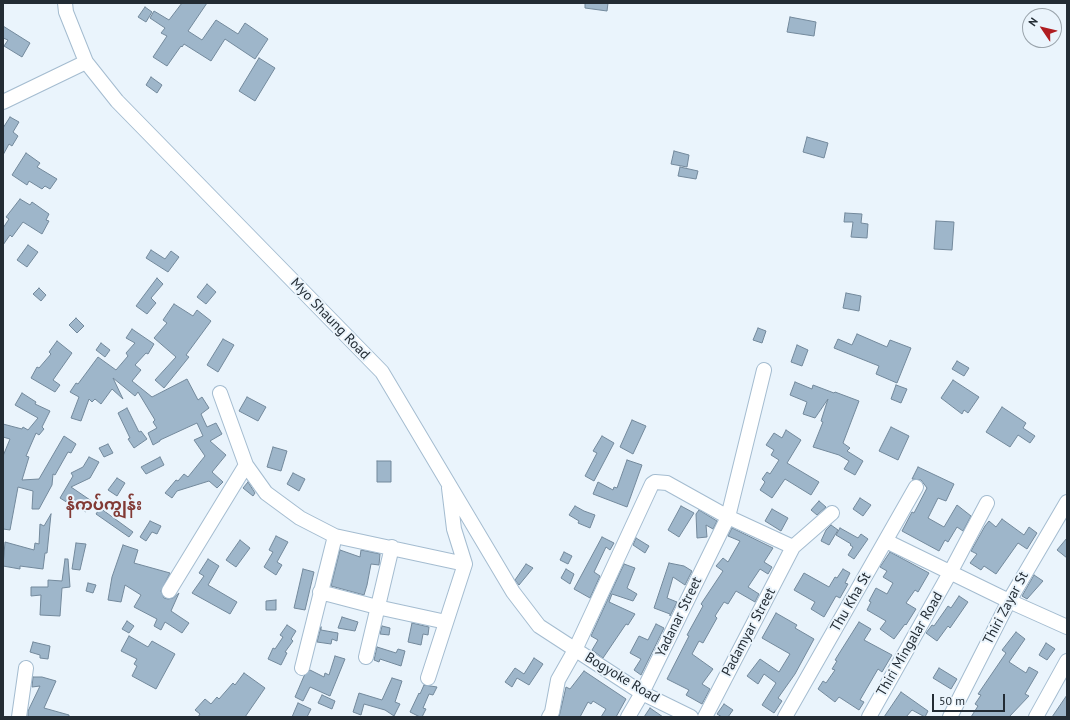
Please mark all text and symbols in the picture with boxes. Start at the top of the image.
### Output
north arrow [1022,8,1062,48]
text: N [1025,15,1041,29]
street label: Myo Shaung Road [287,275,373,363]
district label: နံကပ်ကျွန်း [66,495,142,515]
street label: Thu Kha St [827,569,875,635]
street label: Thiri Zayar St [980,569,1032,647]
street label: Yadanar Street [652,574,706,660]
street label: Padamyar Street [719,585,779,679]
street label: Thiri Mingalar Road [873,589,947,699]
street label: Bogyoke Road [582,649,662,707]
scale bar [934,686,1007,712]
text: 50 m [939,693,965,708]

